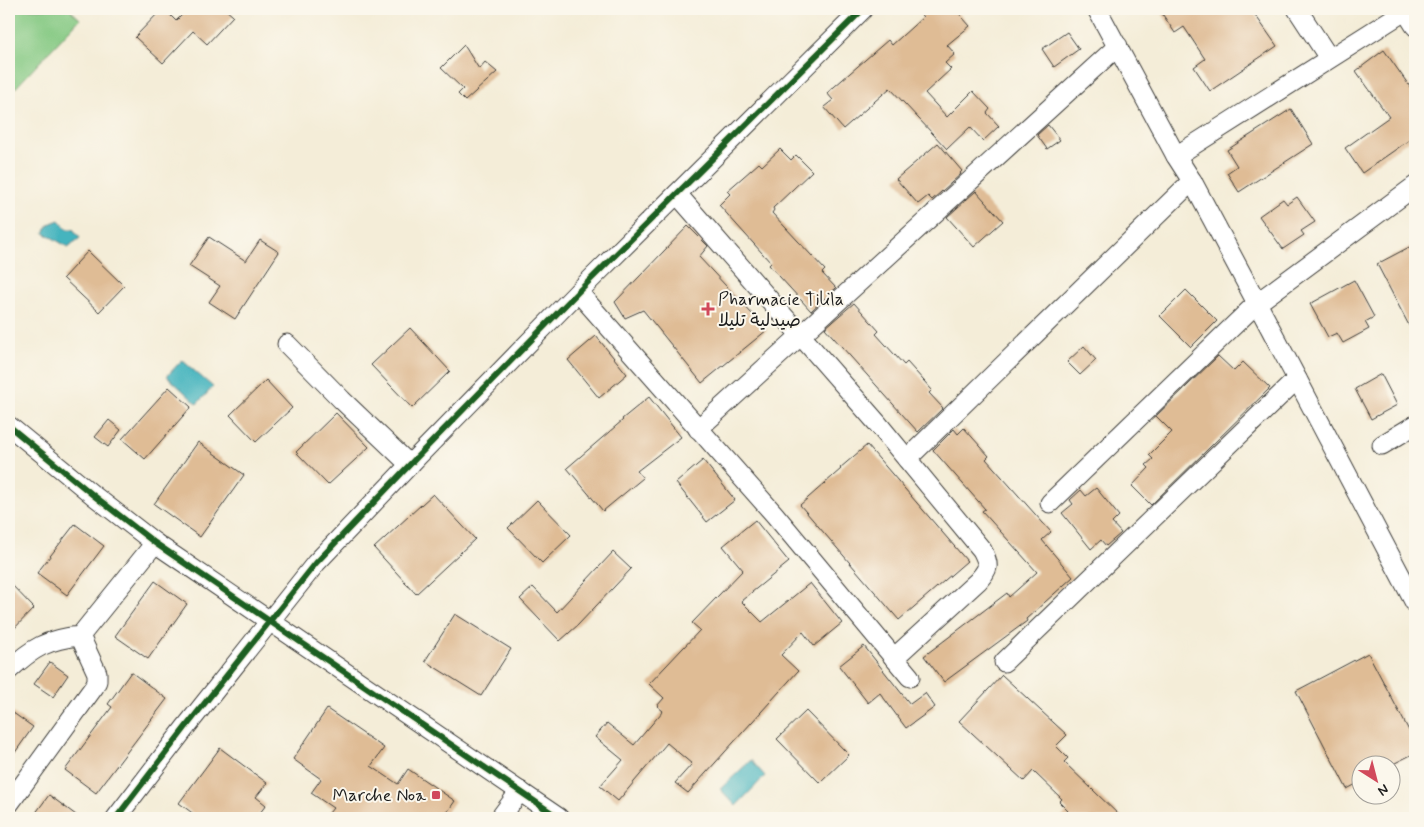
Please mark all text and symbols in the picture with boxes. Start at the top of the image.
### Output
place label: Pharmacie Tilila صيدلية تليلا [718,288,844,333]
marker: Pharmacie Tilila صيدلية تليلا [702,303,714,315]
north arrow [1352,754,1402,804]
text: N [1374,780,1392,800]
place label: Marche Noa [333,784,426,808]
marker: Marche Noa [430,789,442,801]

